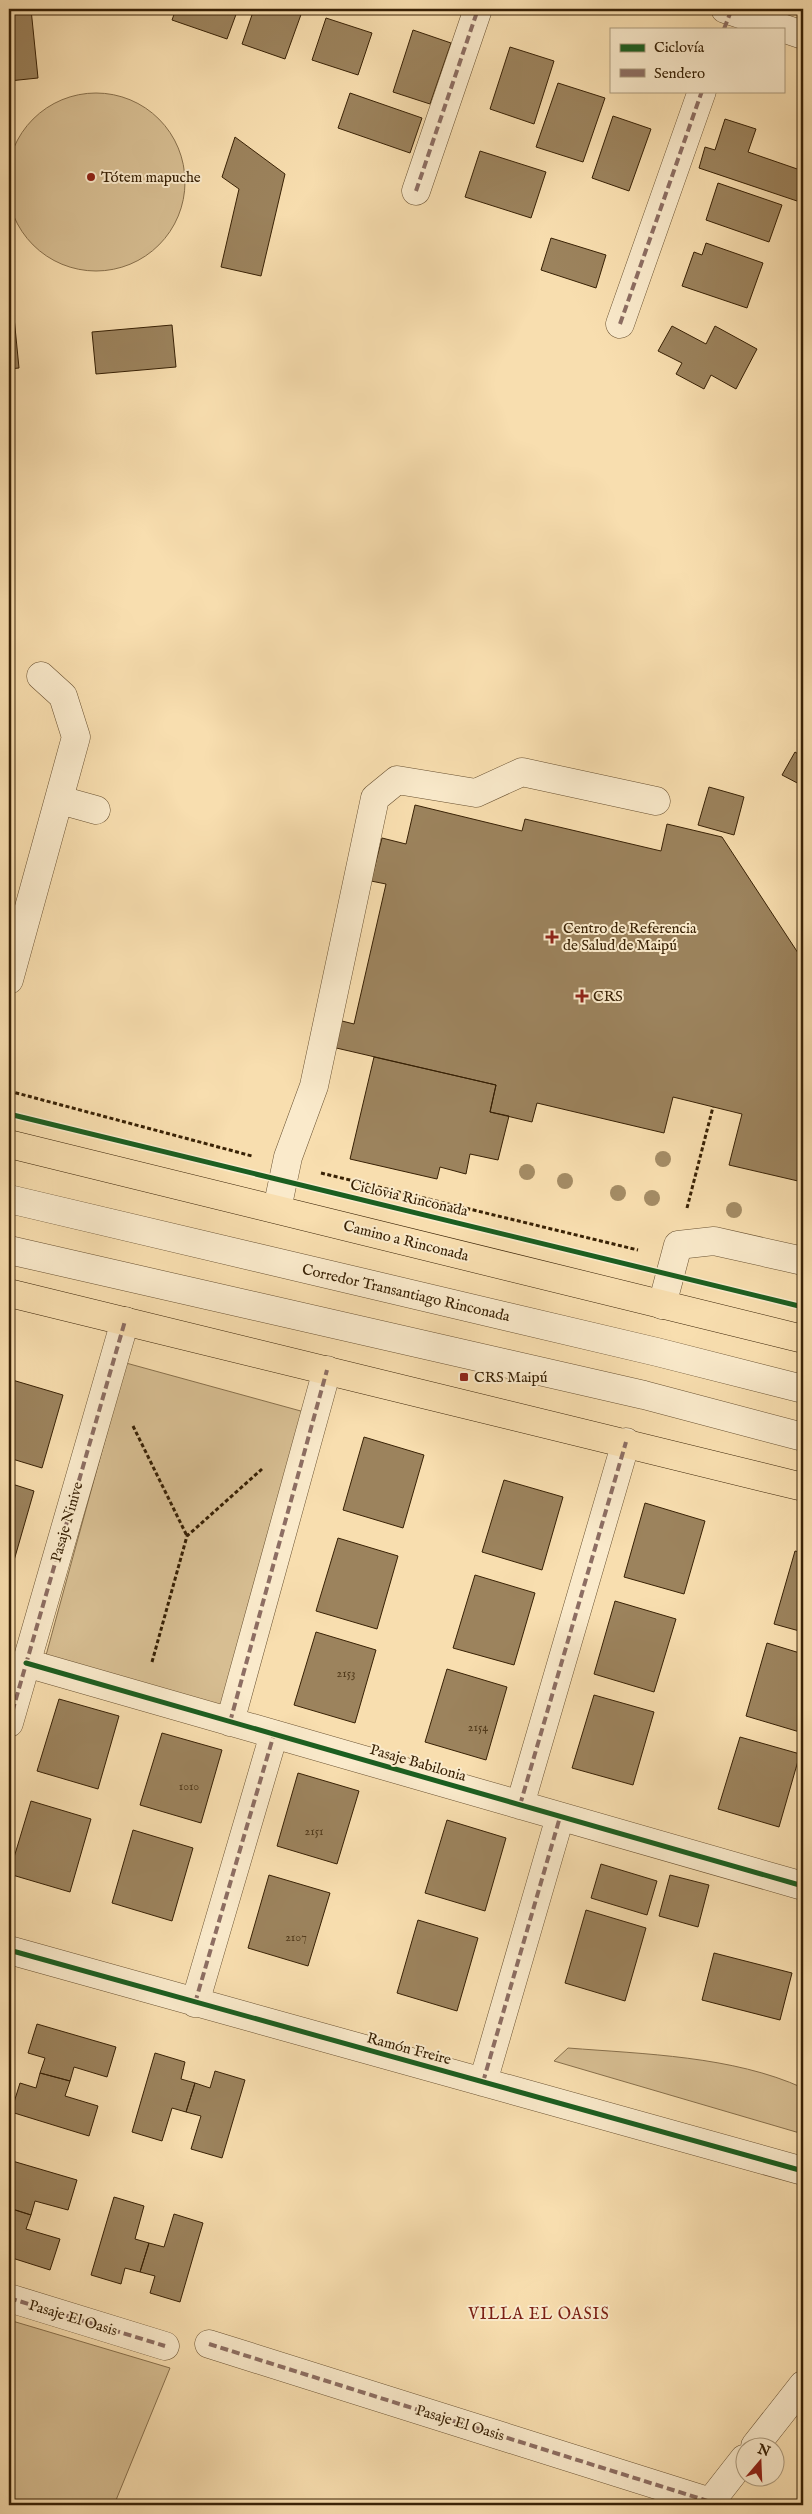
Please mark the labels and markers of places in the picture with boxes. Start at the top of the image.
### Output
place label: Tótem mapuche [101,168,201,187]
marker: Tótem mapuche [85,171,97,183]
place label: Centro de Referencia de Salud de Maipú [563,919,697,955]
marker: Centro de Referencia de Salud de Maipú [545,930,559,944]
place label: CRS [593,987,623,1006]
marker: CRS [575,989,589,1003]
place label: CRS Maipú [474,1368,548,1387]
marker: CRS Maipú [458,1371,470,1383]

